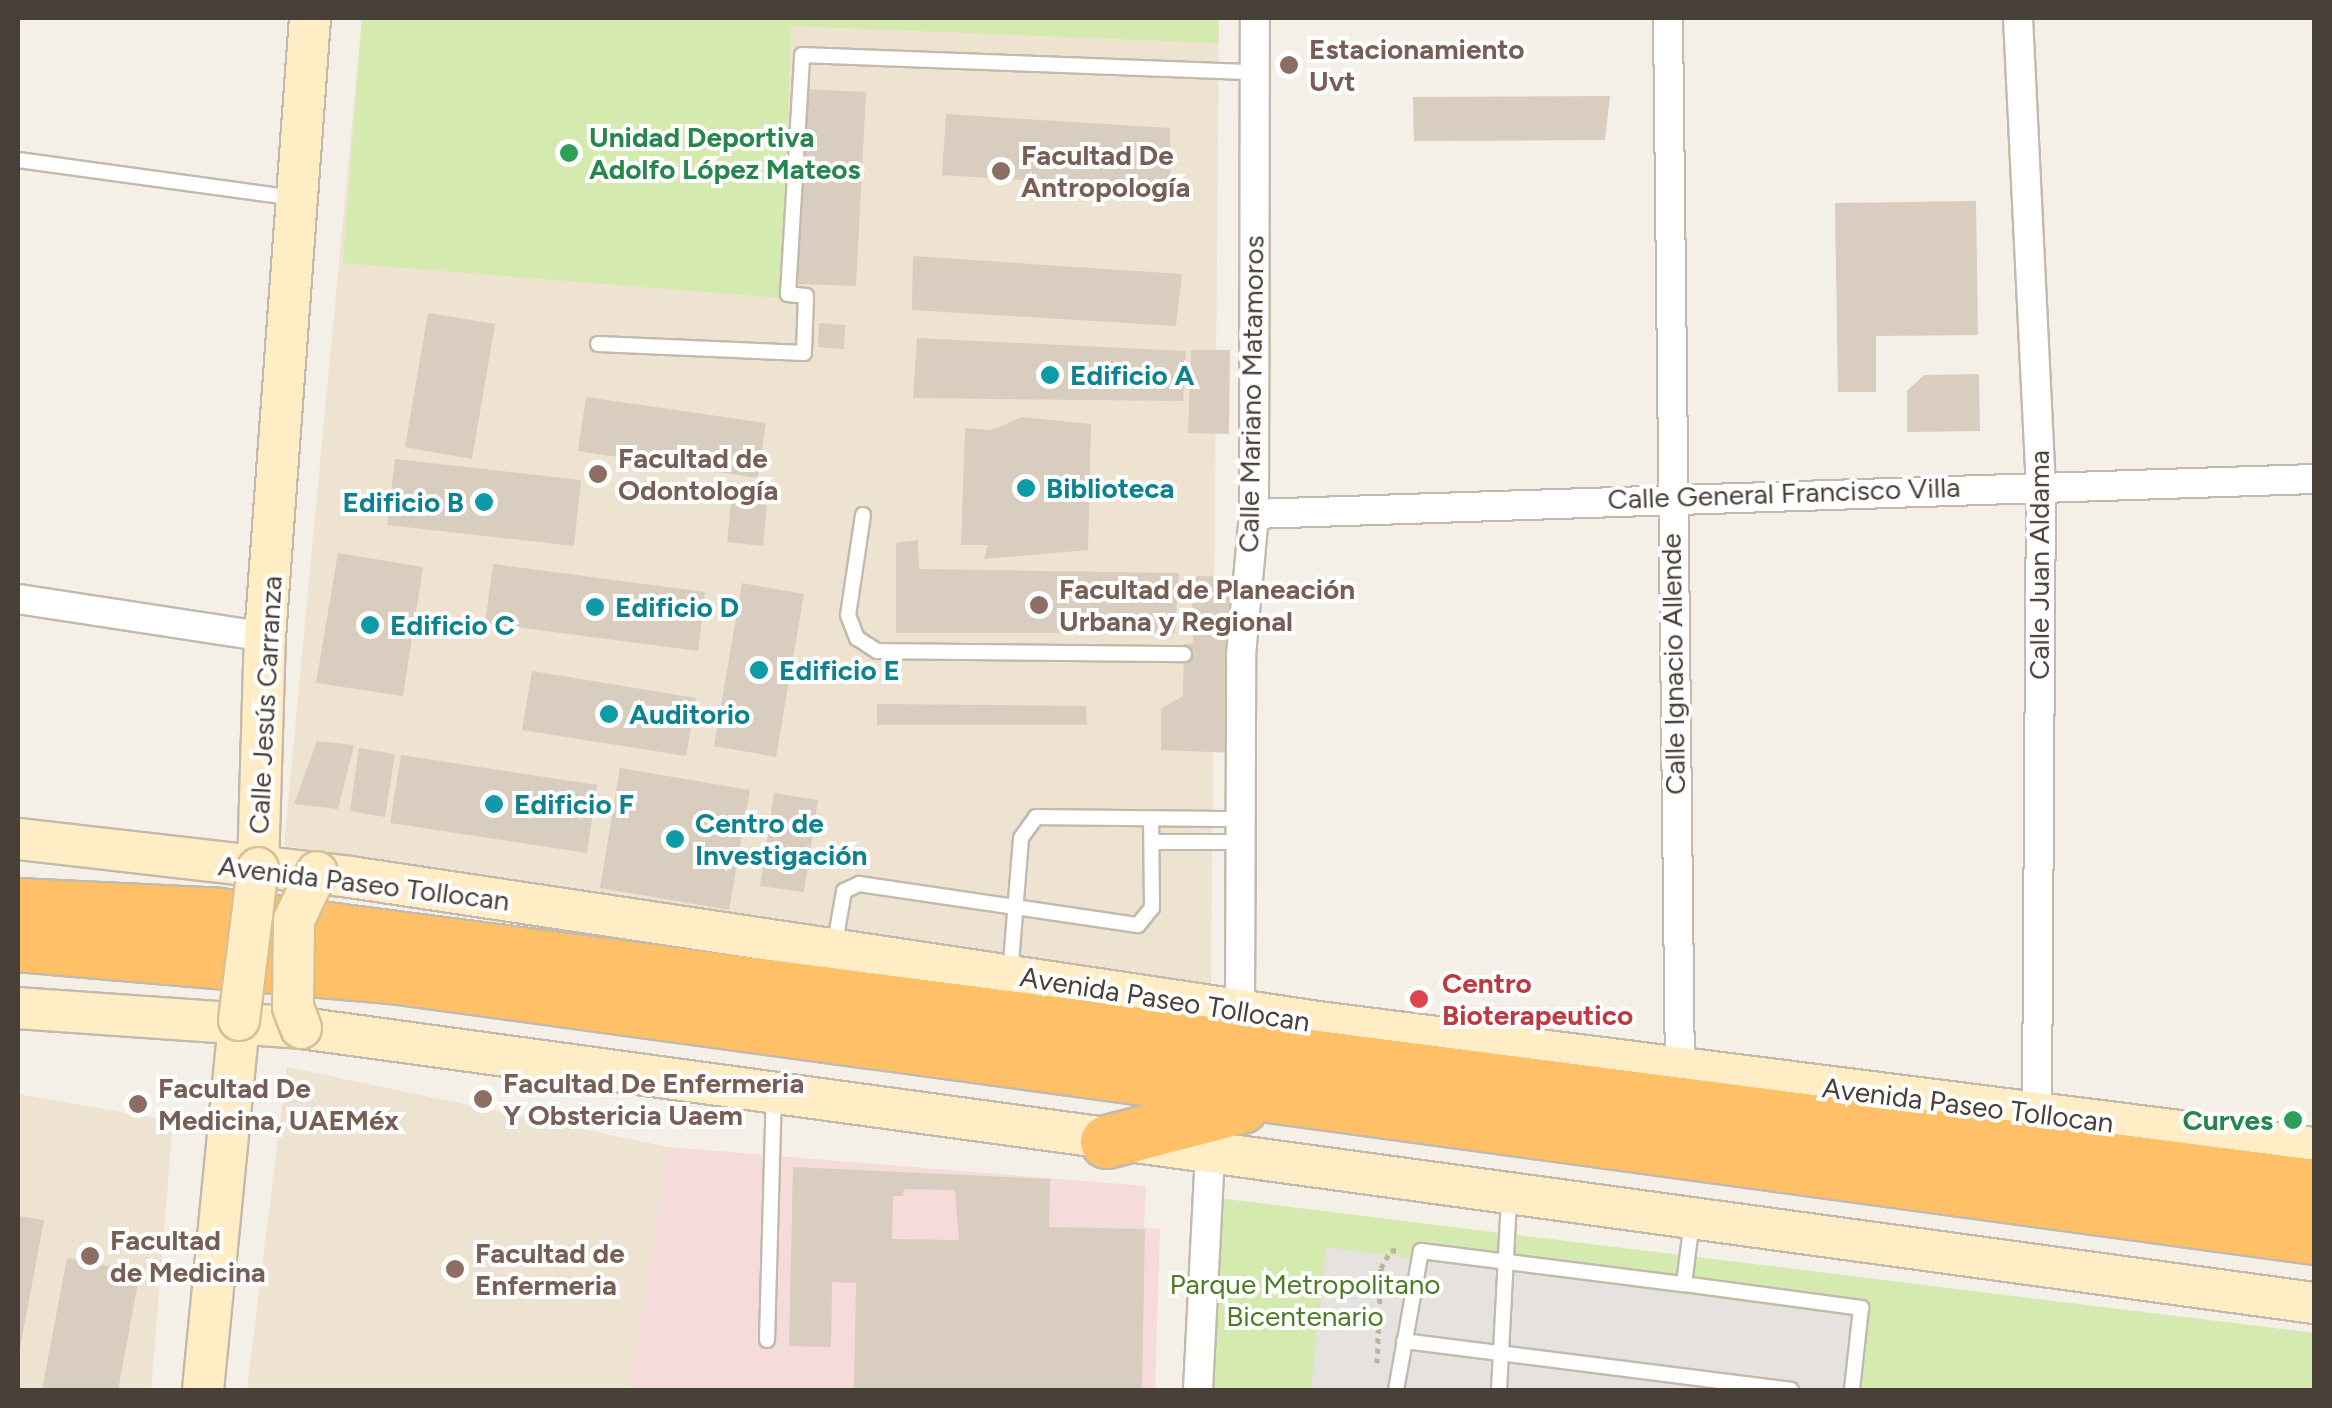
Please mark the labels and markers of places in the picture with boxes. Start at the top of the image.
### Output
place label: Estacionamiento Uvt [1309,32,1525,98]
marker: Estacionamiento Uvt [1278,54,1300,76]
place label: Unidad Deportiva Adolfo López Mateos [589,120,861,186]
place label: Facultad De Antropología [1021,138,1190,204]
marker: Unidad Deportiva Adolfo López Mateos [558,142,580,164]
marker: Facultad De Antropología [990,160,1012,182]
place label: Edificio A [1070,358,1194,392]
marker: Edificio A [1039,364,1061,386]
place label: Facultad de Odontología [618,441,778,507]
marker: Facultad de Odontología [587,463,609,485]
place label: Biblioteca [1046,471,1174,505]
marker: Biblioteca [1015,477,1037,499]
place label: Edificio B [342,485,464,519]
marker: Edificio B [473,491,495,513]
place label: Facultad de Planeación Urbana y Regional [1059,572,1355,638]
place label: Edificio D [615,590,739,624]
marker: Facultad de Planeación Urbana y Regional [1028,594,1050,616]
marker: Edificio D [584,596,606,618]
place label: Edificio C [390,608,515,642]
marker: Edificio C [359,614,381,636]
place label: Edificio E [779,653,900,687]
marker: Edificio E [748,659,770,681]
place label: Auditorio [629,697,750,731]
marker: Auditorio [598,703,620,725]
place label: Edificio F [514,787,634,821]
marker: Edificio F [483,793,505,815]
place label: Centro de Investigación [695,806,867,872]
marker: Centro de Investigación [664,828,686,850]
place label: Centro Bioterapeutico [1442,966,1633,1032]
marker: Centro Bioterapeutico [1406,986,1432,1012]
place label: Facultad De Enfermeria Y Obstericia Uaem [503,1066,804,1132]
place label: Facultad De Medicina, UAEMéx [158,1071,399,1137]
marker: Facultad De Enfermeria Y Obstericia Uaem [472,1088,494,1110]
marker: Facultad De Medicina, UAEMéx [127,1093,149,1115]
place label: Curves [2183,1103,2273,1137]
marker: Curves [2282,1109,2304,1131]
place label: Facultad de Medicina [110,1223,266,1289]
place label: Facultad de Enfermeria [475,1236,625,1302]
marker: Facultad de Medicina [79,1245,101,1267]
marker: Facultad de Enfermeria [444,1258,466,1280]

